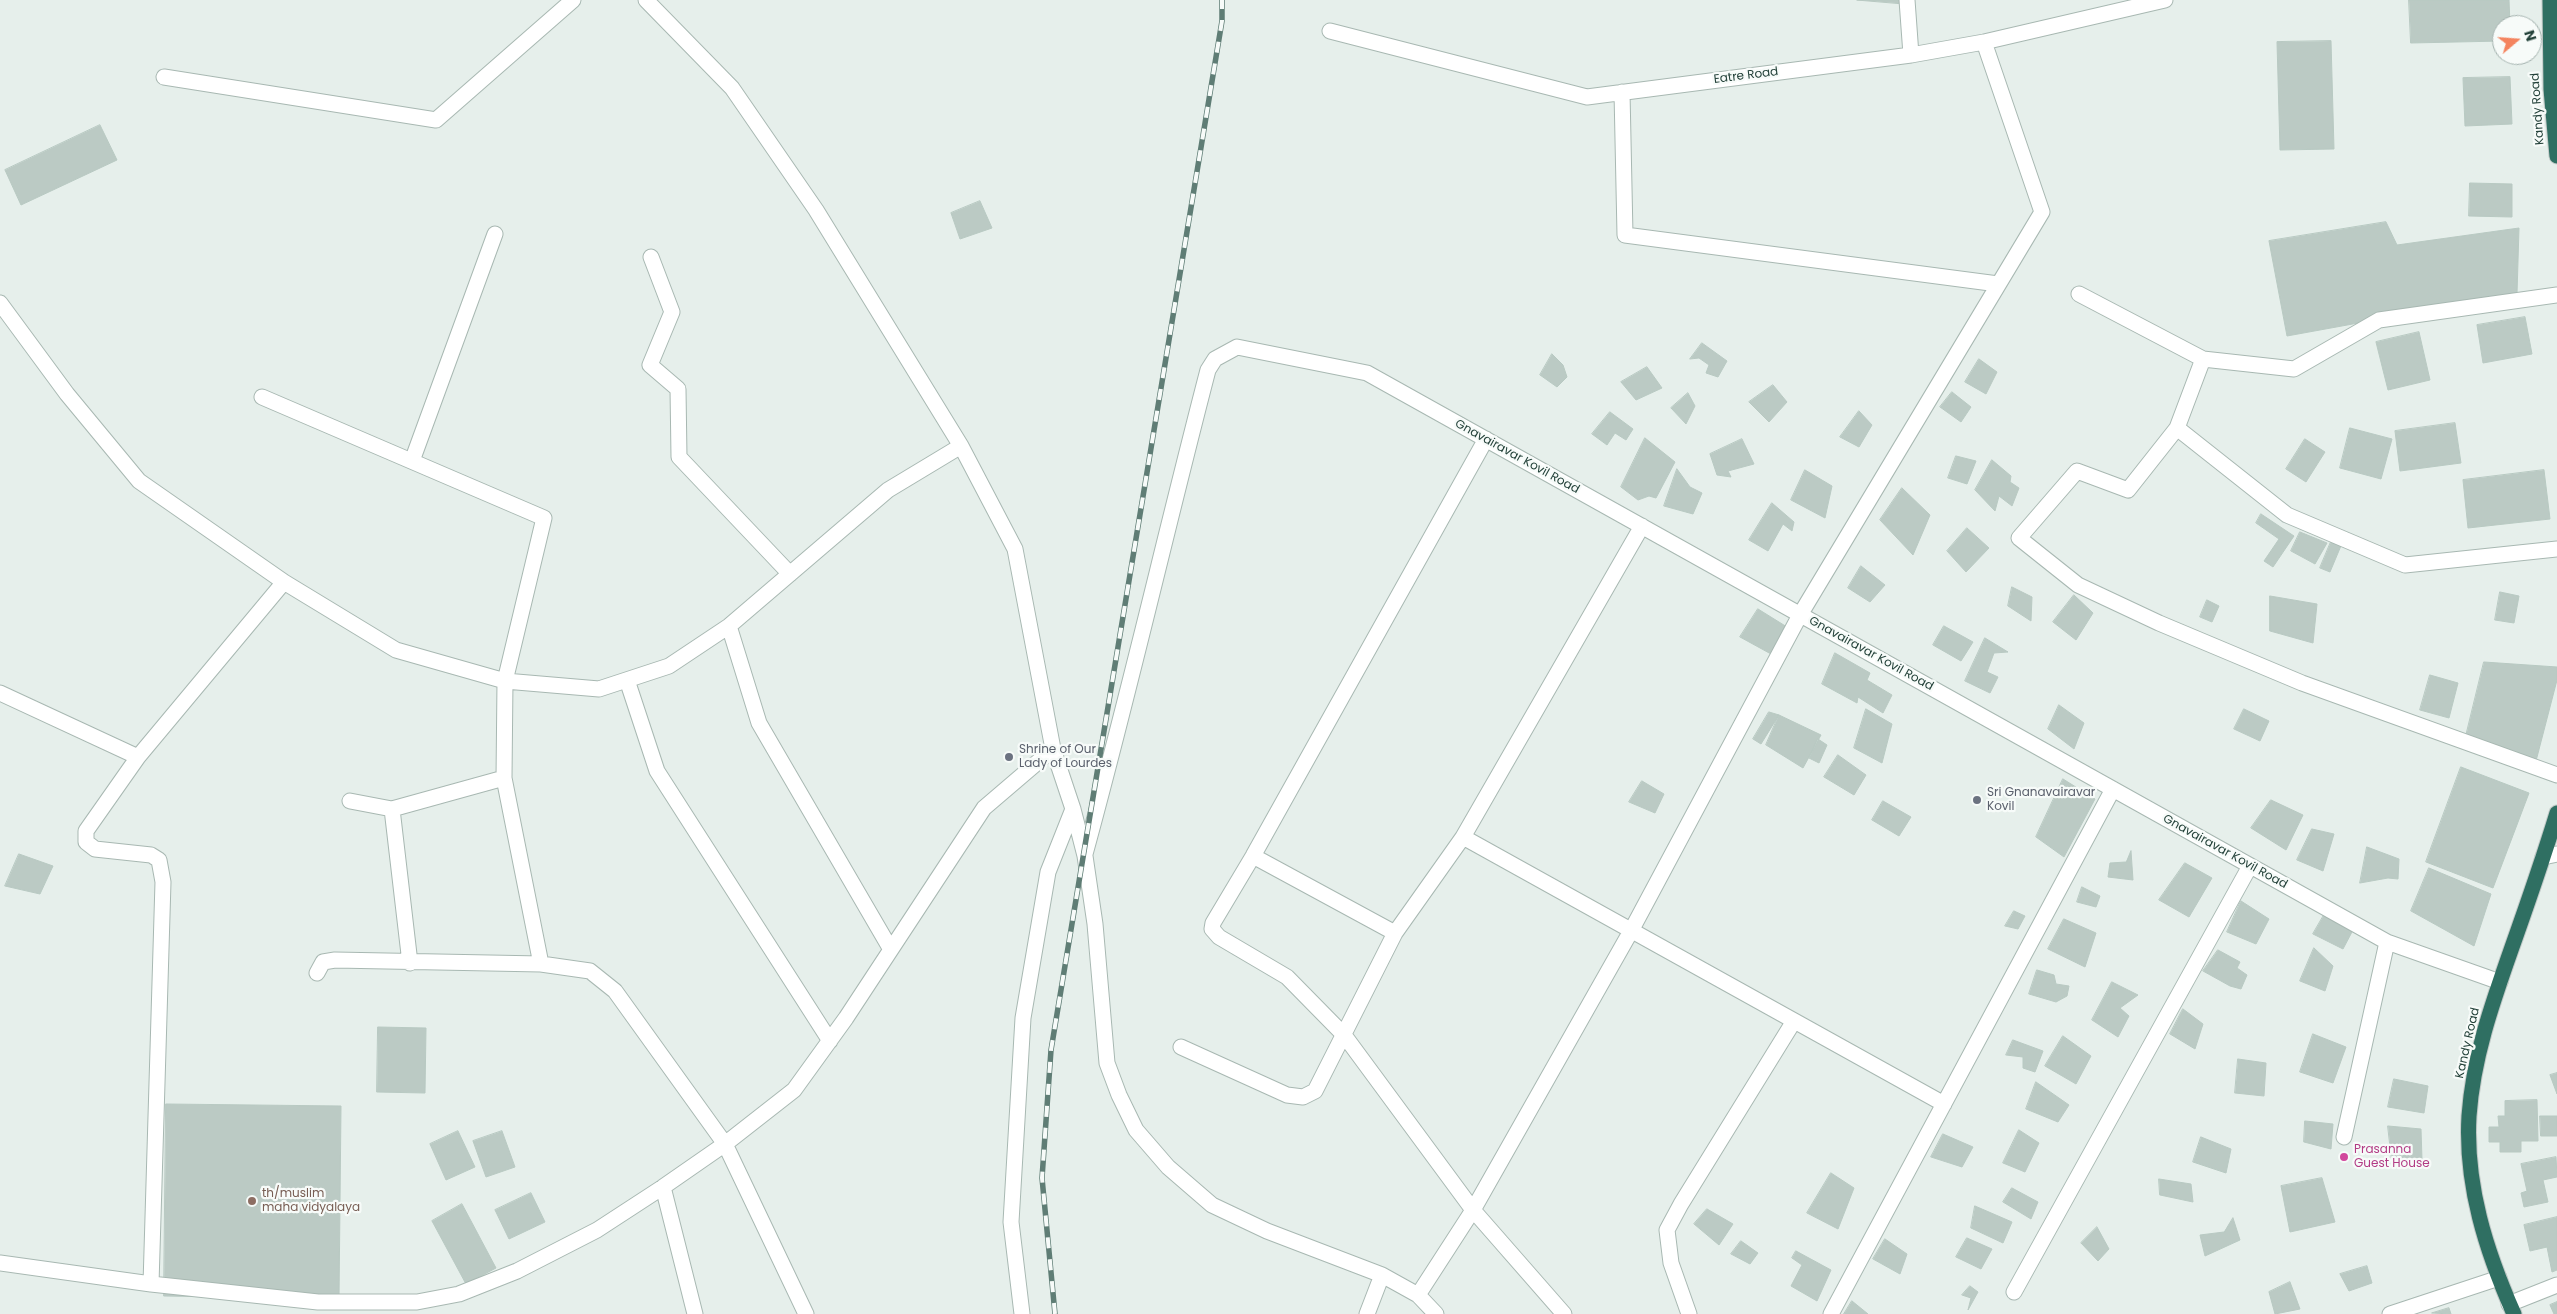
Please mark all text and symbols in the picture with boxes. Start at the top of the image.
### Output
north arrow [2492,15,2542,65]
text: N [2519,28,2541,44]
street label: Eatre Road [1713,65,1779,87]
street label: Kandy Road [2528,72,2548,146]
street label: Gnavairavar Kovil Road [1452,417,1582,497]
street label: Gnavairavar Kovil Road [1806,614,1936,694]
place label: Shrine of Our Lady of Lourdes [1019,743,1112,771]
marker: Shrine of Our Lady of Lourdes [1003,751,1015,763]
place label: Sri Gnanavairavar Kovil [1987,786,2095,814]
marker: Sri Gnanavairavar Kovil [1971,794,1983,806]
street label: Gnavairavar Kovil Road [2160,812,2290,892]
street label: Kandy Road [2453,1006,2483,1080]
place label: Prasanna Guest House [2354,1143,2430,1171]
marker: Prasanna Guest House [2338,1151,2350,1163]
place label: th/muslim maha vidyalaya [262,1187,360,1215]
marker: th/muslim maha vidyalaya [246,1195,258,1207]

